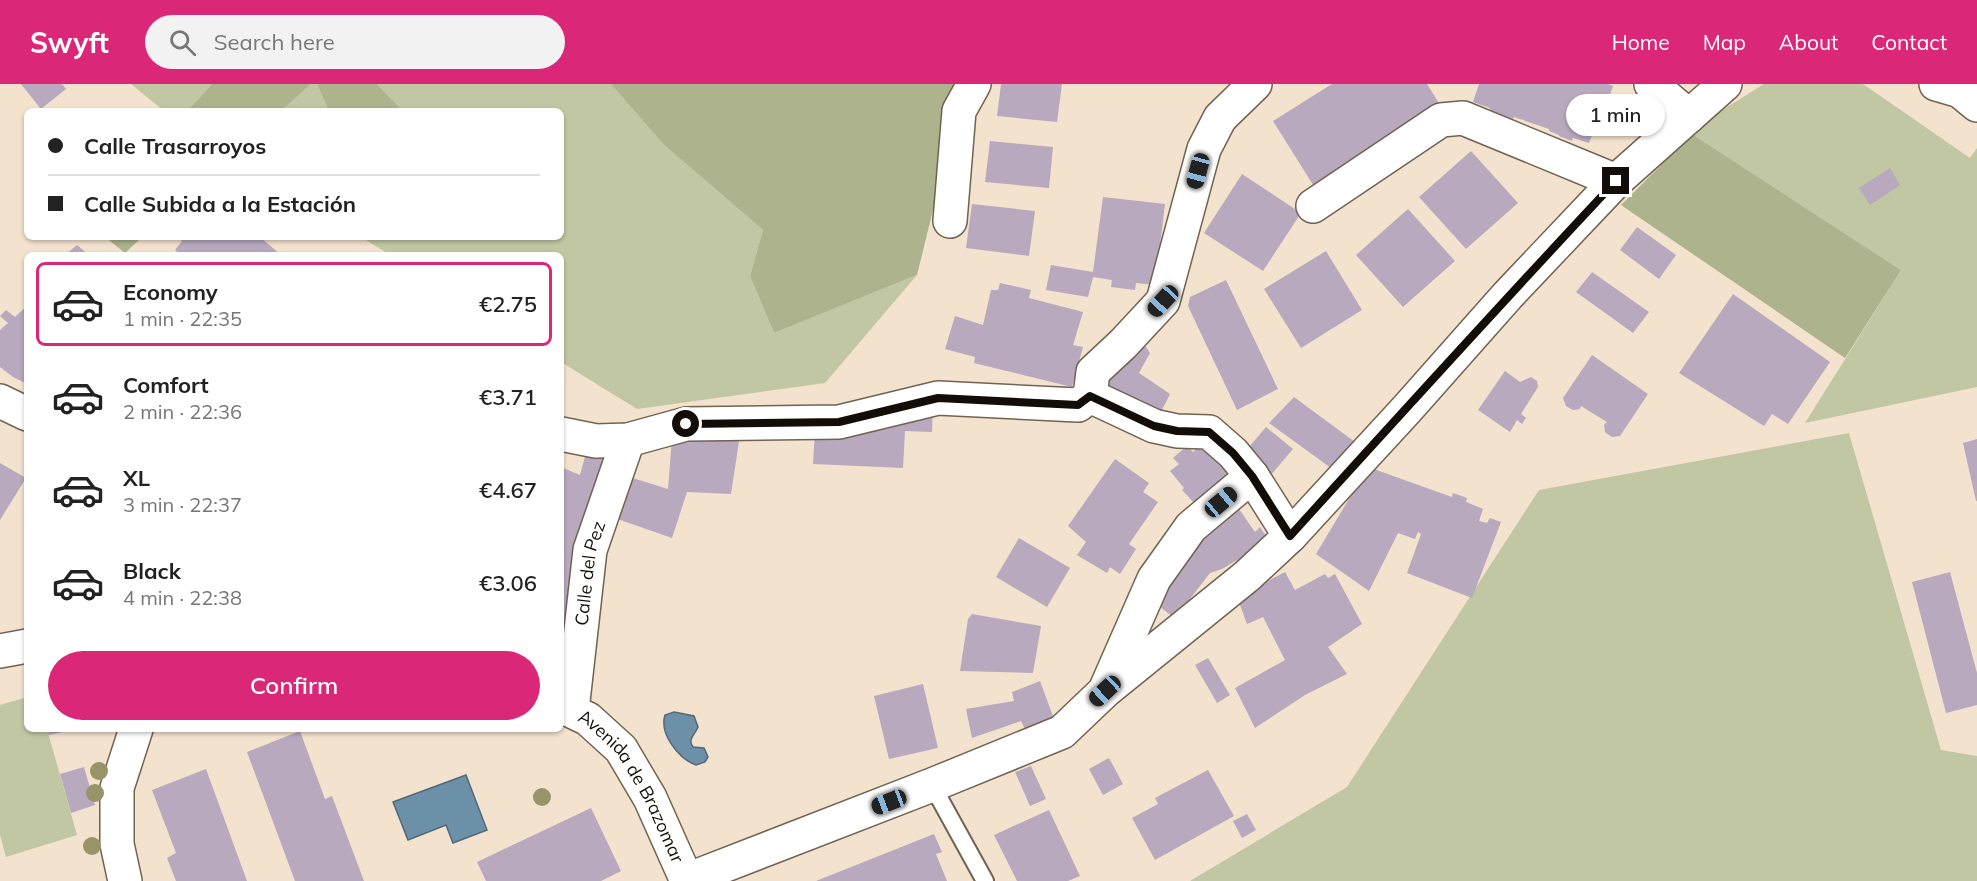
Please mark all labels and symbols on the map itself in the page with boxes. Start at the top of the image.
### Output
callout: 1 min [1566,94,1666,136]
car [1185,151,1211,191]
route end [1602,167,1629,194]
car [1144,282,1182,320]
route start [672,410,699,437]
car [1201,484,1241,520]
street label: Calle del Pez [570,518,610,627]
car [1086,672,1124,710]
street label: Avenida de Brazomar [575,704,690,867]
car [869,787,909,817]

